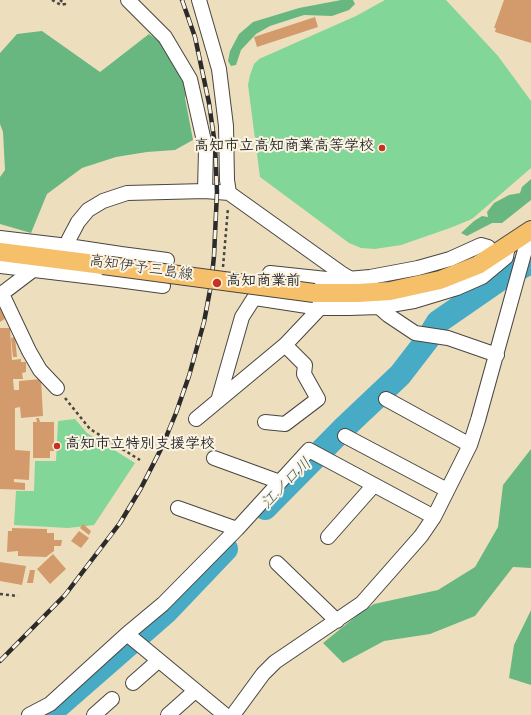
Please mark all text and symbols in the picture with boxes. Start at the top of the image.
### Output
place label: 高知市立高知商業高等学校 [194,139,374,157]
marker: 高知市立高知商業高等学校 [377,143,387,153]
street label: 高知伊予三島線 [88,254,194,286]
place label: 高知商業前 [226,274,301,292]
marker: 高知商業前 [211,277,223,289]
place label: 高知市立特別支援学校 [65,437,215,455]
marker: 高知市立特別支援学校 [52,441,62,451]
water label: 江ノ口川 [259,456,317,514]

